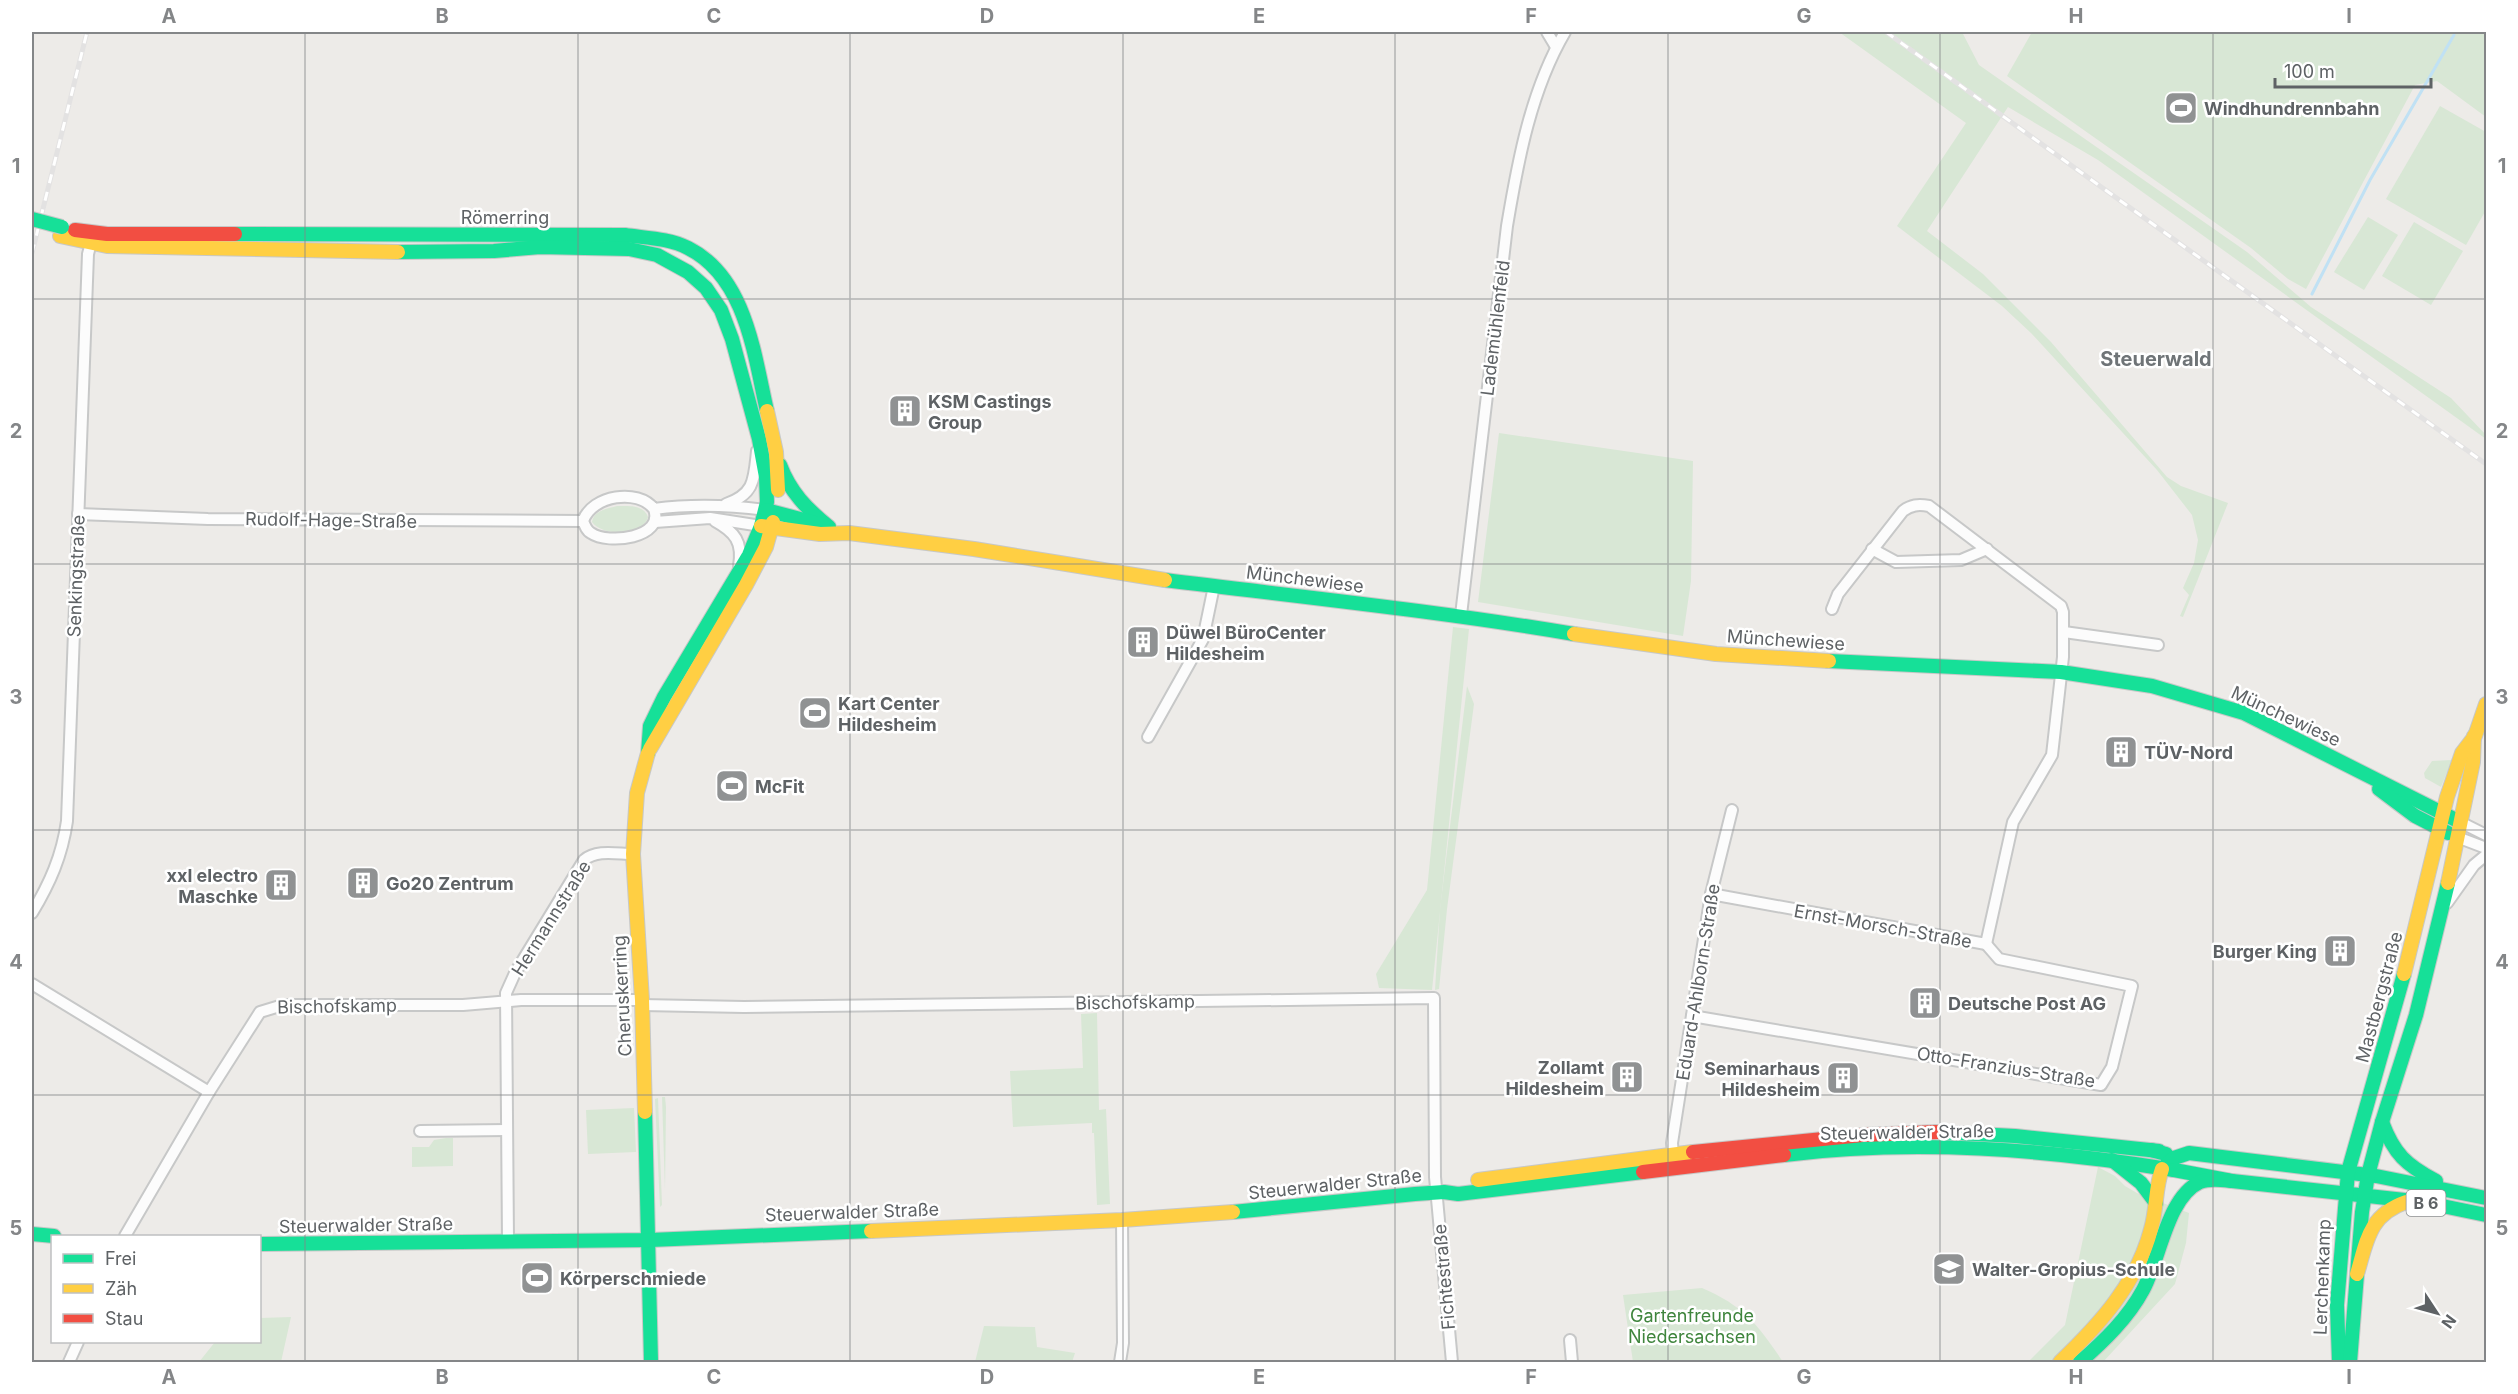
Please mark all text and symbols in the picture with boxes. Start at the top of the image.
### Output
text: A [162,4,177,28]
text: B [435,4,449,28]
text: C [707,4,721,28]
text: D [980,4,994,28]
text: E [1253,4,1265,28]
text: F [1525,4,1537,28]
text: G [1796,4,1812,28]
text: H [2069,4,2083,28]
text: I [2346,4,2352,28]
scale bar [2275,51,2431,89]
text: 100 m [2284,61,2335,82]
sports icon: Windhundrennbahn [2163,90,2199,126]
place label: Windhundrennbahn [2204,98,2379,119]
text: 1 [12,154,20,178]
text: 1 [2498,154,2506,178]
street label: Römerring [461,207,549,228]
street label: Lademühlenfeld [1476,259,1514,397]
district label: Steuerwald [2100,347,2212,371]
place label: KSM Castings Group [928,391,1052,433]
building icon: KSM Castings Group [887,393,923,429]
text: 2 [10,419,22,443]
text: 2 [2496,419,2508,443]
street label: Rudolf-Hage-Straße [245,508,417,532]
street label: Senkingstraße [63,514,89,638]
street label: Münchewiese [1245,561,1365,597]
place label: Düwel BüroCenter Hildesheim [1166,622,1326,664]
building icon: Düwel BüroCenter Hildesheim [1125,624,1161,660]
street label: Münchewiese [1726,625,1846,655]
street label: Münchewiese [2228,682,2344,750]
text: 3 [10,685,22,709]
text: 3 [2496,685,2508,709]
place label: Kart Center Hildesheim [838,693,940,735]
sports icon: Kart Center Hildesheim [797,695,833,731]
building icon: TÜV-Nord [2103,734,2139,770]
place label: TÜV-Nord [2144,742,2233,763]
sports icon: McFit [714,768,750,804]
place label: McFit [755,776,805,797]
street label: Hermannstraße [507,856,595,980]
place label: xxl electro Maschke [167,865,258,907]
building icon: Go20 Zentrum [345,865,381,901]
building icon: xxl electro Maschke [263,867,299,903]
place label: Go20 Zentrum [386,873,514,894]
street label: Eduard-Ahlborn-Straße [1672,882,1724,1082]
street label: Ernst-Morsch-Straße [1792,900,1974,952]
street label: Mastbergstraße [2351,929,2407,1065]
building icon: Burger King [2322,933,2358,969]
street label: Cheruskerring [608,935,636,1057]
place label: Burger King [2213,941,2317,962]
text: 4 [9,950,23,974]
text: 4 [2495,950,2509,974]
building icon: Deutsche Post AG [1907,985,1943,1021]
street label: Bischofskamp [1075,990,1195,1014]
place label: Deutsche Post AG [1948,993,2106,1014]
street label: Bischofskamp [277,994,397,1018]
street label: Otto-Franzius-Straße [1915,1043,2097,1091]
place label: Zollamt Hildesheim [1505,1057,1604,1099]
place label: Seminarhaus Hildesheim [1704,1058,1820,1100]
building icon: Zollamt Hildesheim [1609,1059,1645,1095]
building icon: Seminarhaus Hildesheim [1825,1060,1861,1096]
street label: Steuerwalder Straße [1820,1120,1994,1144]
street label: Steuerwalder Straße [1247,1164,1423,1204]
road number: B 6 [2406,1190,2446,1216]
street label: Steuerwalder Straße [765,1198,939,1226]
street label: Steuerwalder Straße [279,1213,453,1237]
text: 5 [10,1216,22,1240]
text: 5 [2496,1216,2508,1240]
street label: Lerchenkamp [2309,1219,2335,1335]
street label: Fichtestraße [1429,1223,1459,1331]
legend [51,1235,261,1343]
text: Frei [105,1248,136,1269]
school or university icon: Walter-Gropius-Schule [1931,1251,1967,1287]
place label: Walter-Gropius-Schule [1972,1259,2175,1280]
sports icon: Körperschmiede [519,1260,555,1296]
place label: Körperschmiede [560,1268,706,1289]
text: Zäh [105,1278,137,1299]
north arrow [2407,1283,2467,1343]
park label: Gartenfreunde Niedersachsen [1628,1305,1756,1347]
text: Stau [105,1308,143,1329]
text: N [2437,1311,2461,1333]
text: A [162,1365,177,1389]
text: B [435,1365,449,1389]
text: C [707,1365,721,1389]
text: D [980,1365,994,1389]
text: E [1253,1365,1265,1389]
text: F [1525,1365,1537,1389]
text: G [1796,1365,1812,1389]
text: H [2069,1365,2083,1389]
text: I [2346,1365,2352,1389]

